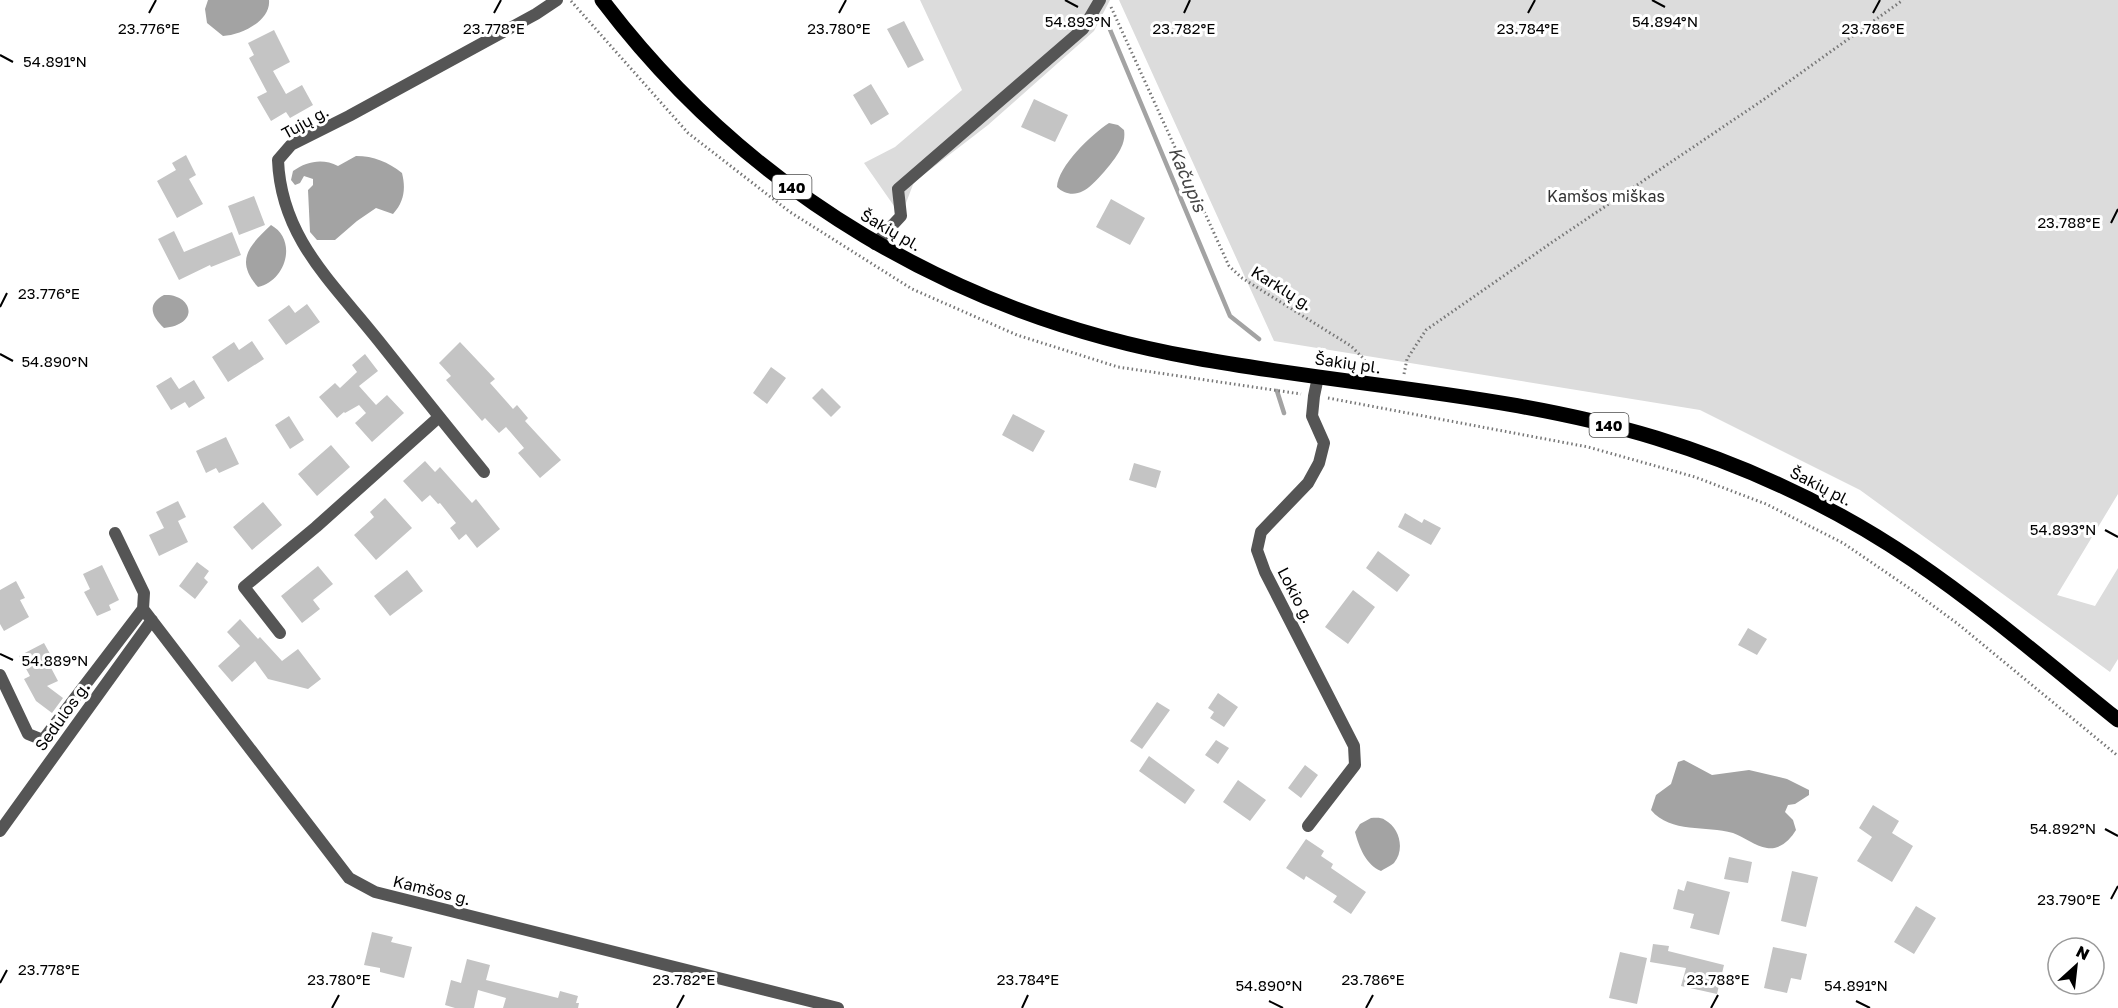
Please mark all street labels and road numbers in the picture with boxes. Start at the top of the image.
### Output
street label: Tujų g. [278,101,332,143]
road number: 140 [772,175,812,199]
street label: Šakių pl. [857,205,925,255]
street label: Karklų g. [1248,261,1316,315]
street label: Šakių pl. [1314,348,1382,378]
road number: 140 [1590,413,1628,437]
street label: Šakių pl. [1787,462,1855,510]
street label: Lokio g. [1273,564,1319,626]
street label: Sedulos g. [30,677,94,755]
street label: Kamšos g. [391,871,473,909]

